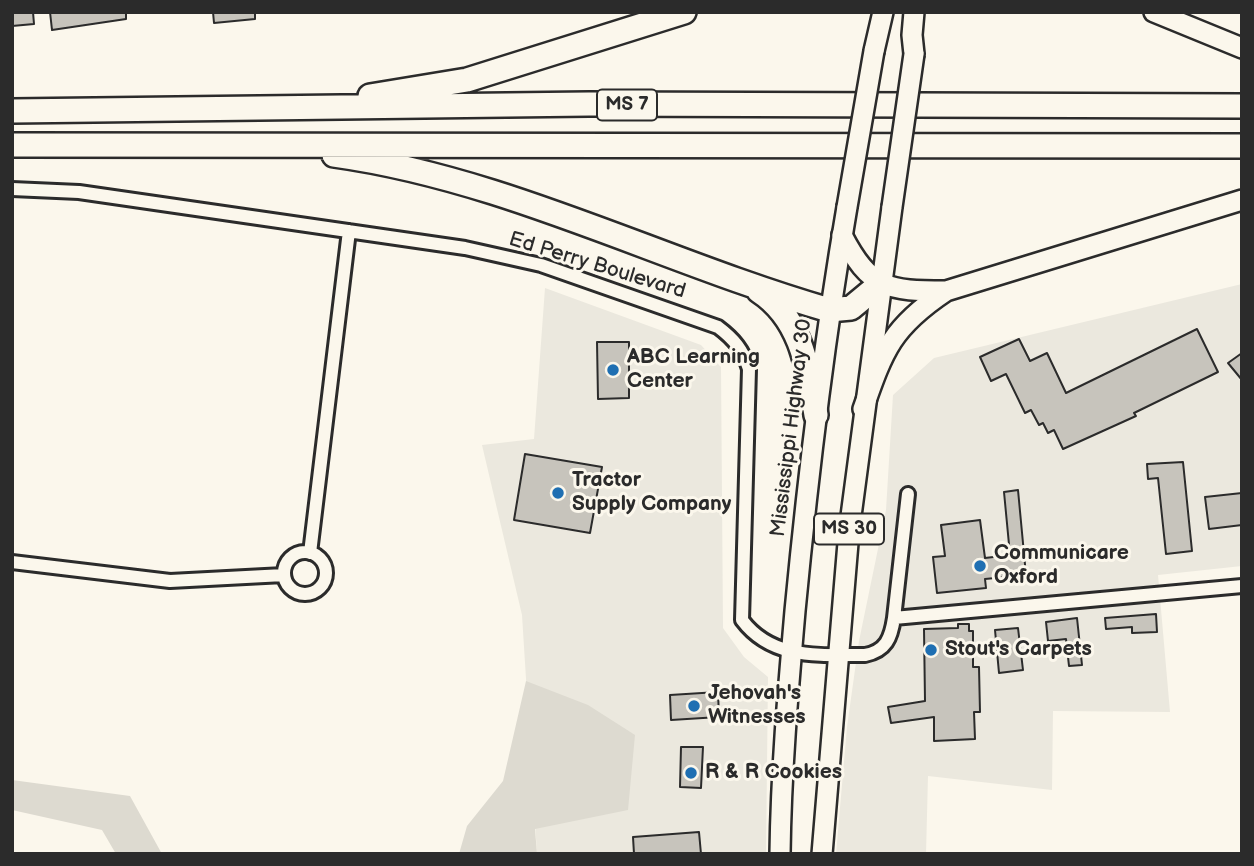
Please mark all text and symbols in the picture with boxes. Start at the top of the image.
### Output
road number: MS 7 [597,90,657,120]
street label: Ed Perry Boulevard [506,227,688,305]
street label: Mississippi Highway 30 [766,318,818,538]
place label: ABC Learning Center [627,345,760,395]
marker: ABC Learning Center [605,362,621,378]
place label: Tractor Supply Company [572,468,731,518]
marker: Tractor Supply Company [550,485,566,501]
road number: MS 30 [814,514,884,544]
place label: Communicare Oxford [994,541,1129,591]
marker: Communicare Oxford [972,558,988,574]
place label: Stout's Carpets [945,637,1092,663]
marker: Stout's Carpets [923,642,939,658]
place label: Jehovah's Witnesses [708,681,806,731]
marker: Jehovah's Witnesses [686,698,702,714]
place label: R & R Cookies [705,760,842,786]
marker: R & R Cookies [683,765,699,781]

